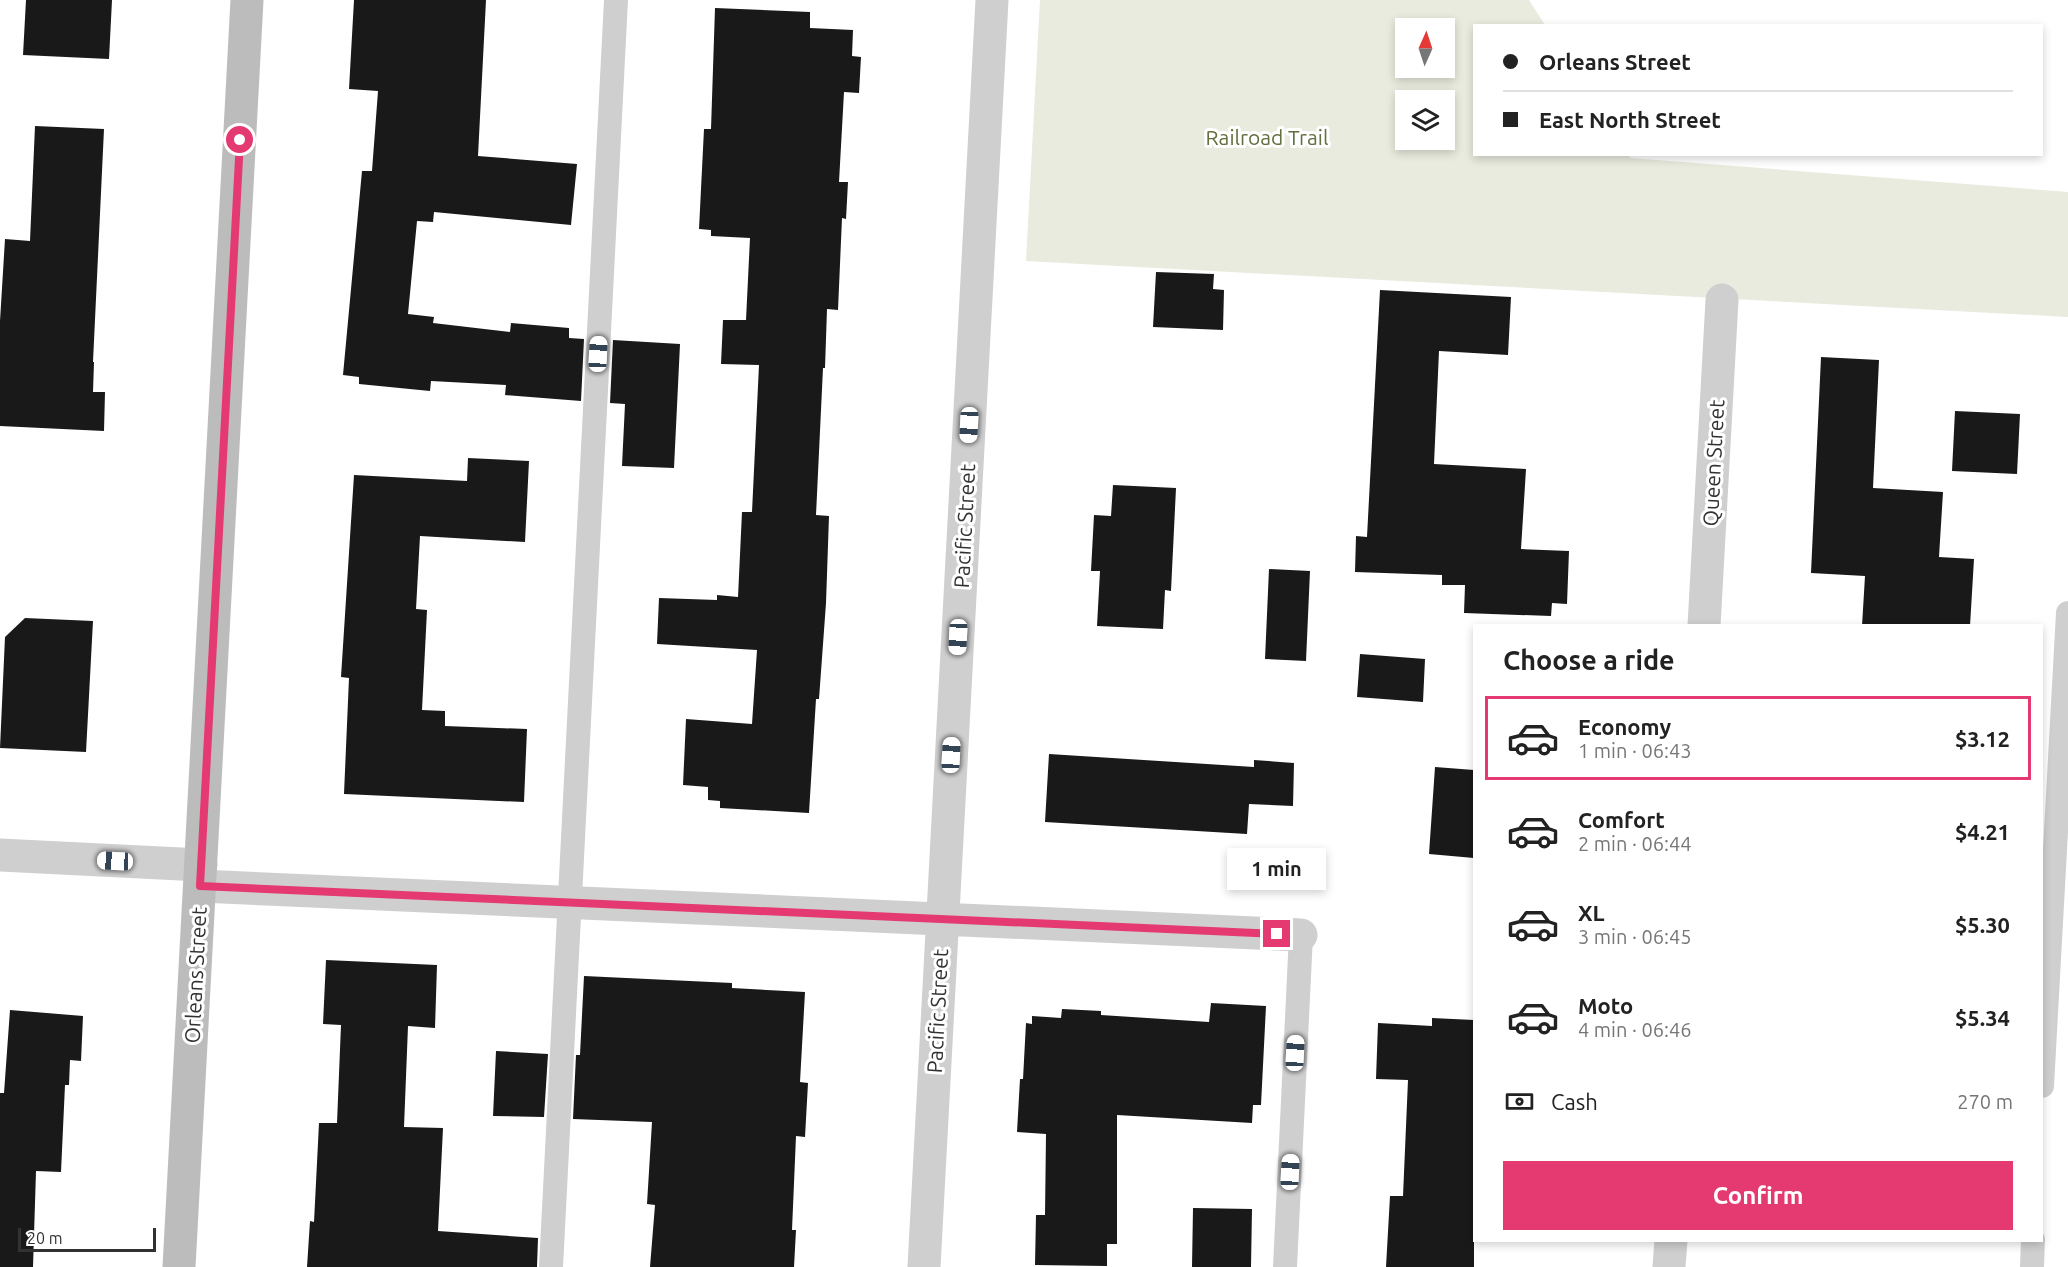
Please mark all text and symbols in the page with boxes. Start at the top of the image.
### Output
north arrow [1395,18,1455,78]
map controls [1395,18,1455,150]
text: Orleans Street [1539,49,1691,74]
button: layers [1395,90,1455,150]
text: East North Street [1539,107,1721,132]
park label: Railroad Trail [1206,125,1328,149]
route start [226,126,253,153]
car [588,336,608,372]
street label: Queen Street [1698,399,1728,527]
car [959,407,979,443]
street label: Pacific Street [949,463,979,589]
car [948,619,968,655]
text: Choose a ride [1503,645,1675,675]
icon: car [1506,711,1560,765]
text: Economy [1578,714,1671,739]
text: $3.12 [1955,726,2010,751]
car [941,737,961,773]
text: 1 min · 06:43 [1578,739,1692,762]
icon: car [1506,804,1560,858]
text: Comfort [1578,807,1665,832]
text: $4.21 [1955,819,2010,844]
text: 2 min · 06:44 [1578,832,1692,855]
callout: 1 min [1228,847,1326,889]
car [97,851,133,871]
text: 1 min [1251,857,1302,880]
icon: car [1506,897,1560,951]
text: XL [1578,900,1605,925]
street label: Orleans Street [179,906,211,1044]
text: $5.30 [1955,912,2010,937]
route end [1263,920,1290,947]
text: 3 min · 06:45 [1578,925,1692,948]
street label: Pacific Street [922,948,952,1074]
icon: car [1506,990,1560,1044]
text: Moto [1578,993,1633,1018]
text: $5.34 [1955,1005,2010,1030]
text: 4 min · 06:46 [1578,1018,1692,1041]
car [1285,1035,1305,1071]
icon: cash [1503,1085,1536,1118]
text: Cash [1551,1089,1598,1114]
text: 270 m [1957,1090,2013,1113]
car [1280,1154,1300,1190]
button: Confirm [1503,1161,2013,1230]
scale bar [18,1225,156,1252]
text: 20 m [27,1229,63,1247]

